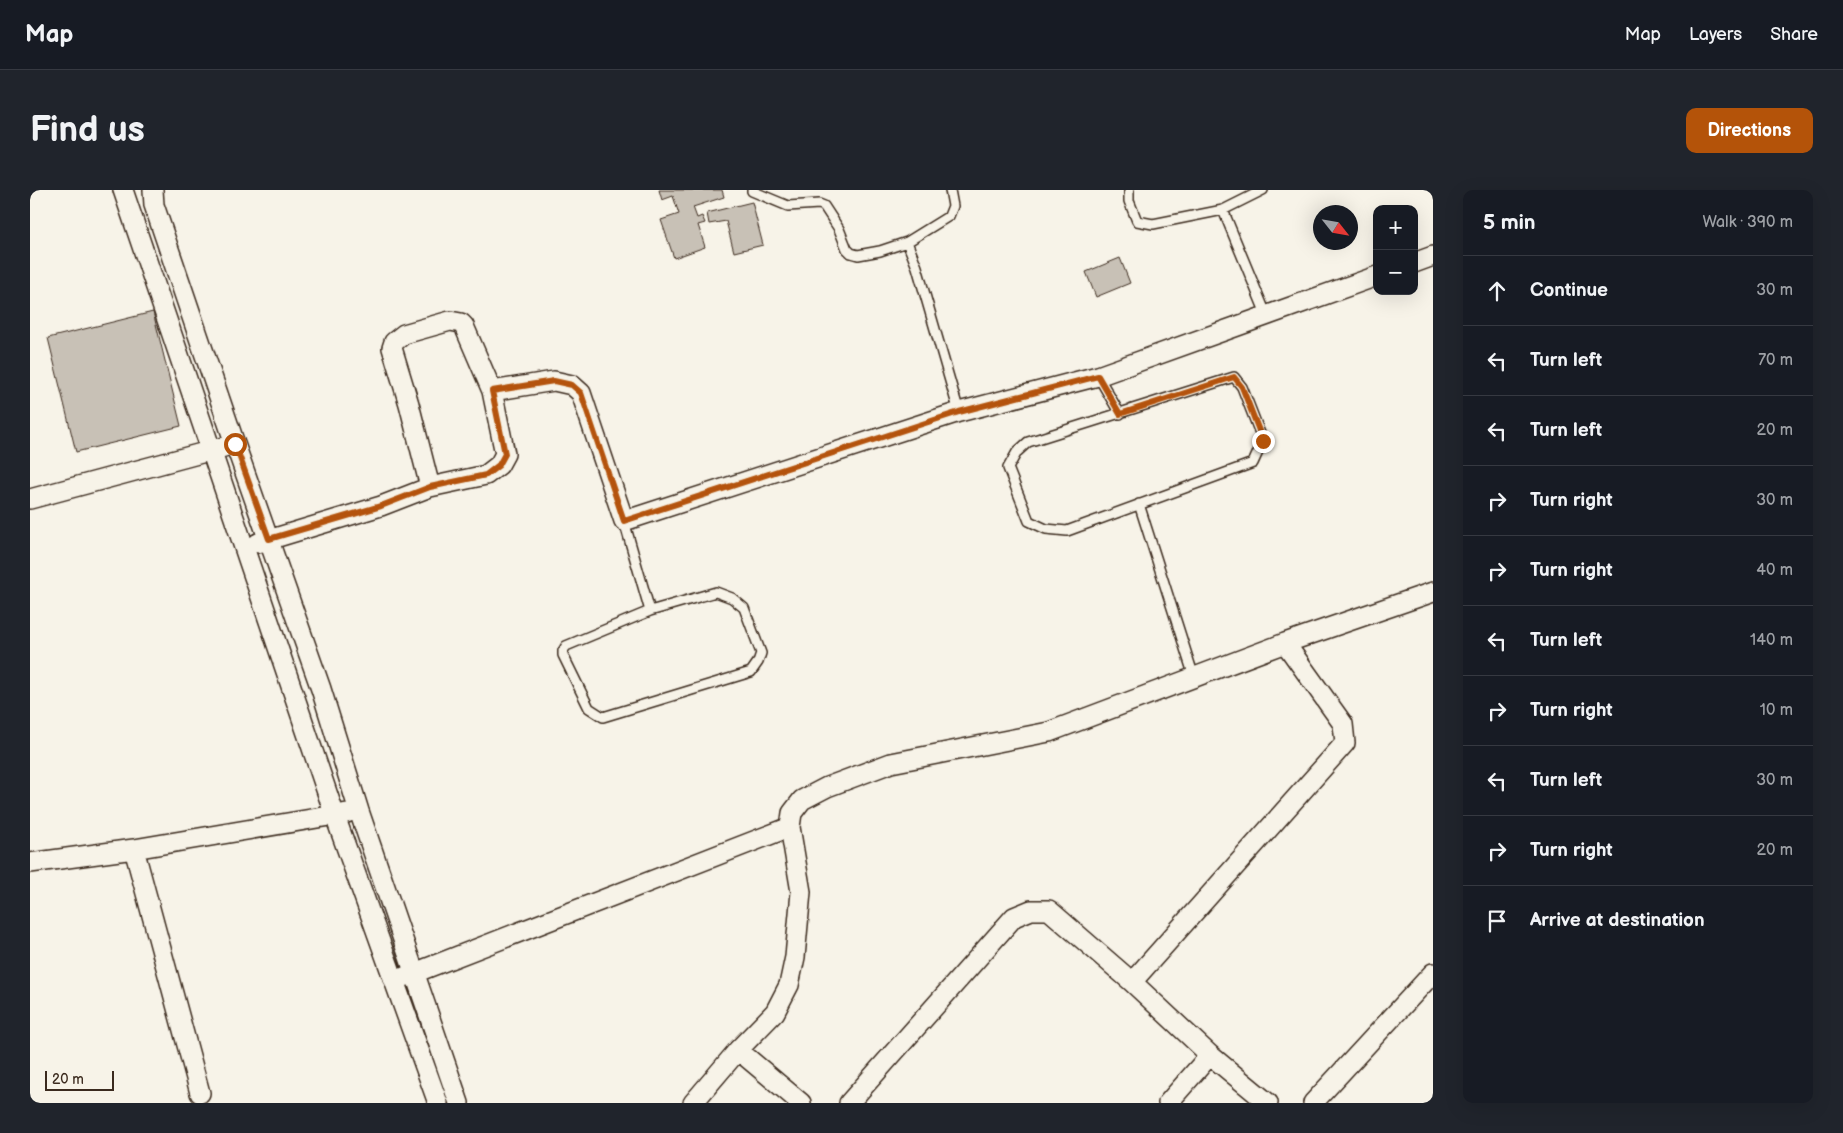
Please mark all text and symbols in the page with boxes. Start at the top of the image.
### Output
text: Map [25,20,73,49]
text: Map [1625,24,1661,45]
text: Layers [1689,24,1742,45]
text: Share [1770,24,1818,45]
button: Directions [1686,108,1813,153]
text: Find us [30,109,145,152]
north arrow [1313,205,1358,250]
map controls [1373,205,1418,295]
button: + [1373,205,1418,250]
text: 5 min [1483,210,1536,235]
text: Walk · 390 m [1702,213,1793,232]
button: − [1373,250,1418,295]
icon: ahead [1483,277,1511,305]
text: Continue [1530,279,1608,302]
text: 30 m [1756,281,1793,300]
icon: left [1483,347,1511,375]
text: Turn left [1530,349,1602,372]
text: 70 m [1758,351,1793,370]
icon: left [1483,417,1511,445]
text: Turn left [1530,419,1602,442]
text: 20 m [1757,421,1793,440]
route end [1252,430,1275,453]
route start [224,433,247,456]
icon: right [1483,487,1511,515]
text: Turn right [1530,489,1613,512]
text: 30 m [1756,491,1793,510]
icon: right [1483,557,1511,585]
text: Turn right [1530,559,1613,582]
text: 40 m [1756,561,1793,580]
icon: left [1483,627,1511,655]
text: Turn left [1530,629,1602,652]
text: 140 m [1750,631,1793,650]
icon: right [1483,697,1511,725]
text: Turn right [1530,699,1613,722]
text: 10 m [1760,701,1793,720]
icon: left [1483,767,1511,795]
text: Turn left [1530,769,1602,792]
text: 30 m [1756,771,1793,790]
icon: right [1483,837,1511,865]
text: Turn right [1530,839,1613,862]
text: 20 m [1757,841,1793,860]
icon: arrive [1483,907,1511,935]
text: Arrive at destination [1530,909,1705,932]
scale bar [45,1068,114,1091]
text: 20 m [52,1071,84,1088]

